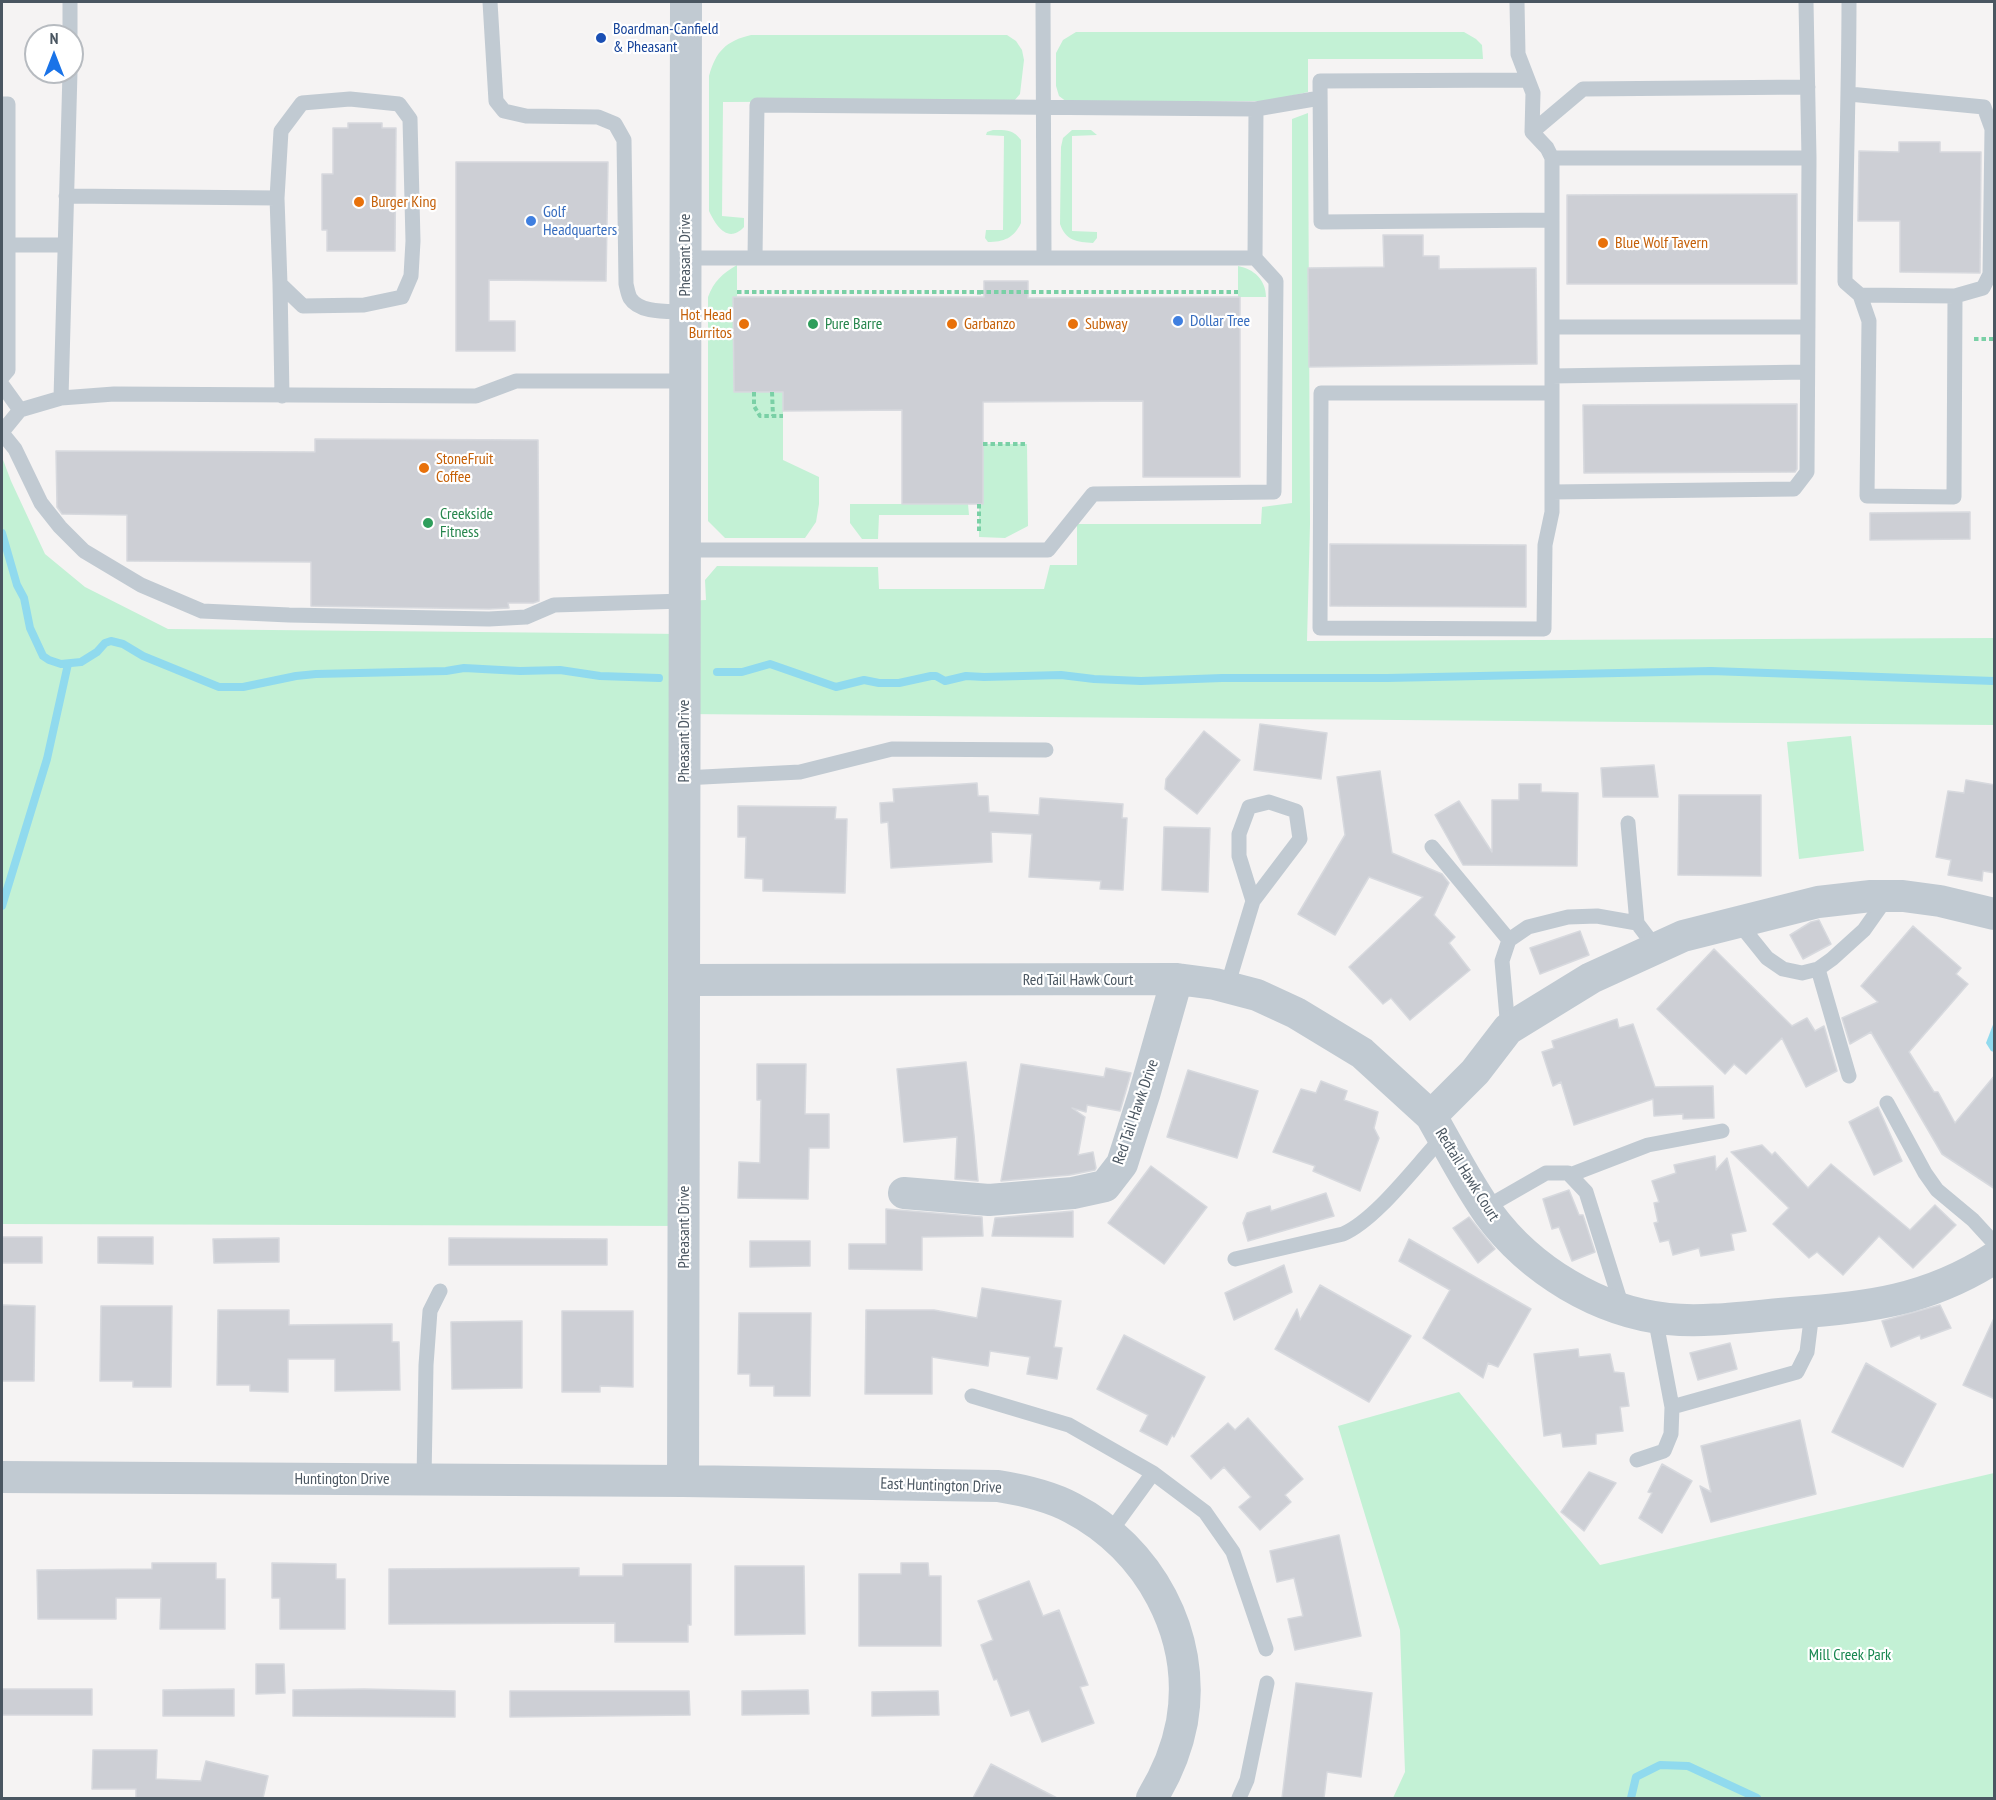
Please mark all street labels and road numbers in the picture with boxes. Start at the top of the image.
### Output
street label: Pheasant Drive [675,214,695,296]
street label: Pheasant Drive [674,700,694,782]
street label: Red Tail Hawk Court [1023,970,1133,990]
street label: Red Tail Hawk Drive [1109,1057,1163,1167]
street label: Redtail Hawk Court [1431,1125,1503,1225]
street label: Pheasant Drive [674,1186,694,1268]
street label: Huntington Drive [294,1469,390,1489]
street label: East Huntington Drive [880,1474,1002,1498]

